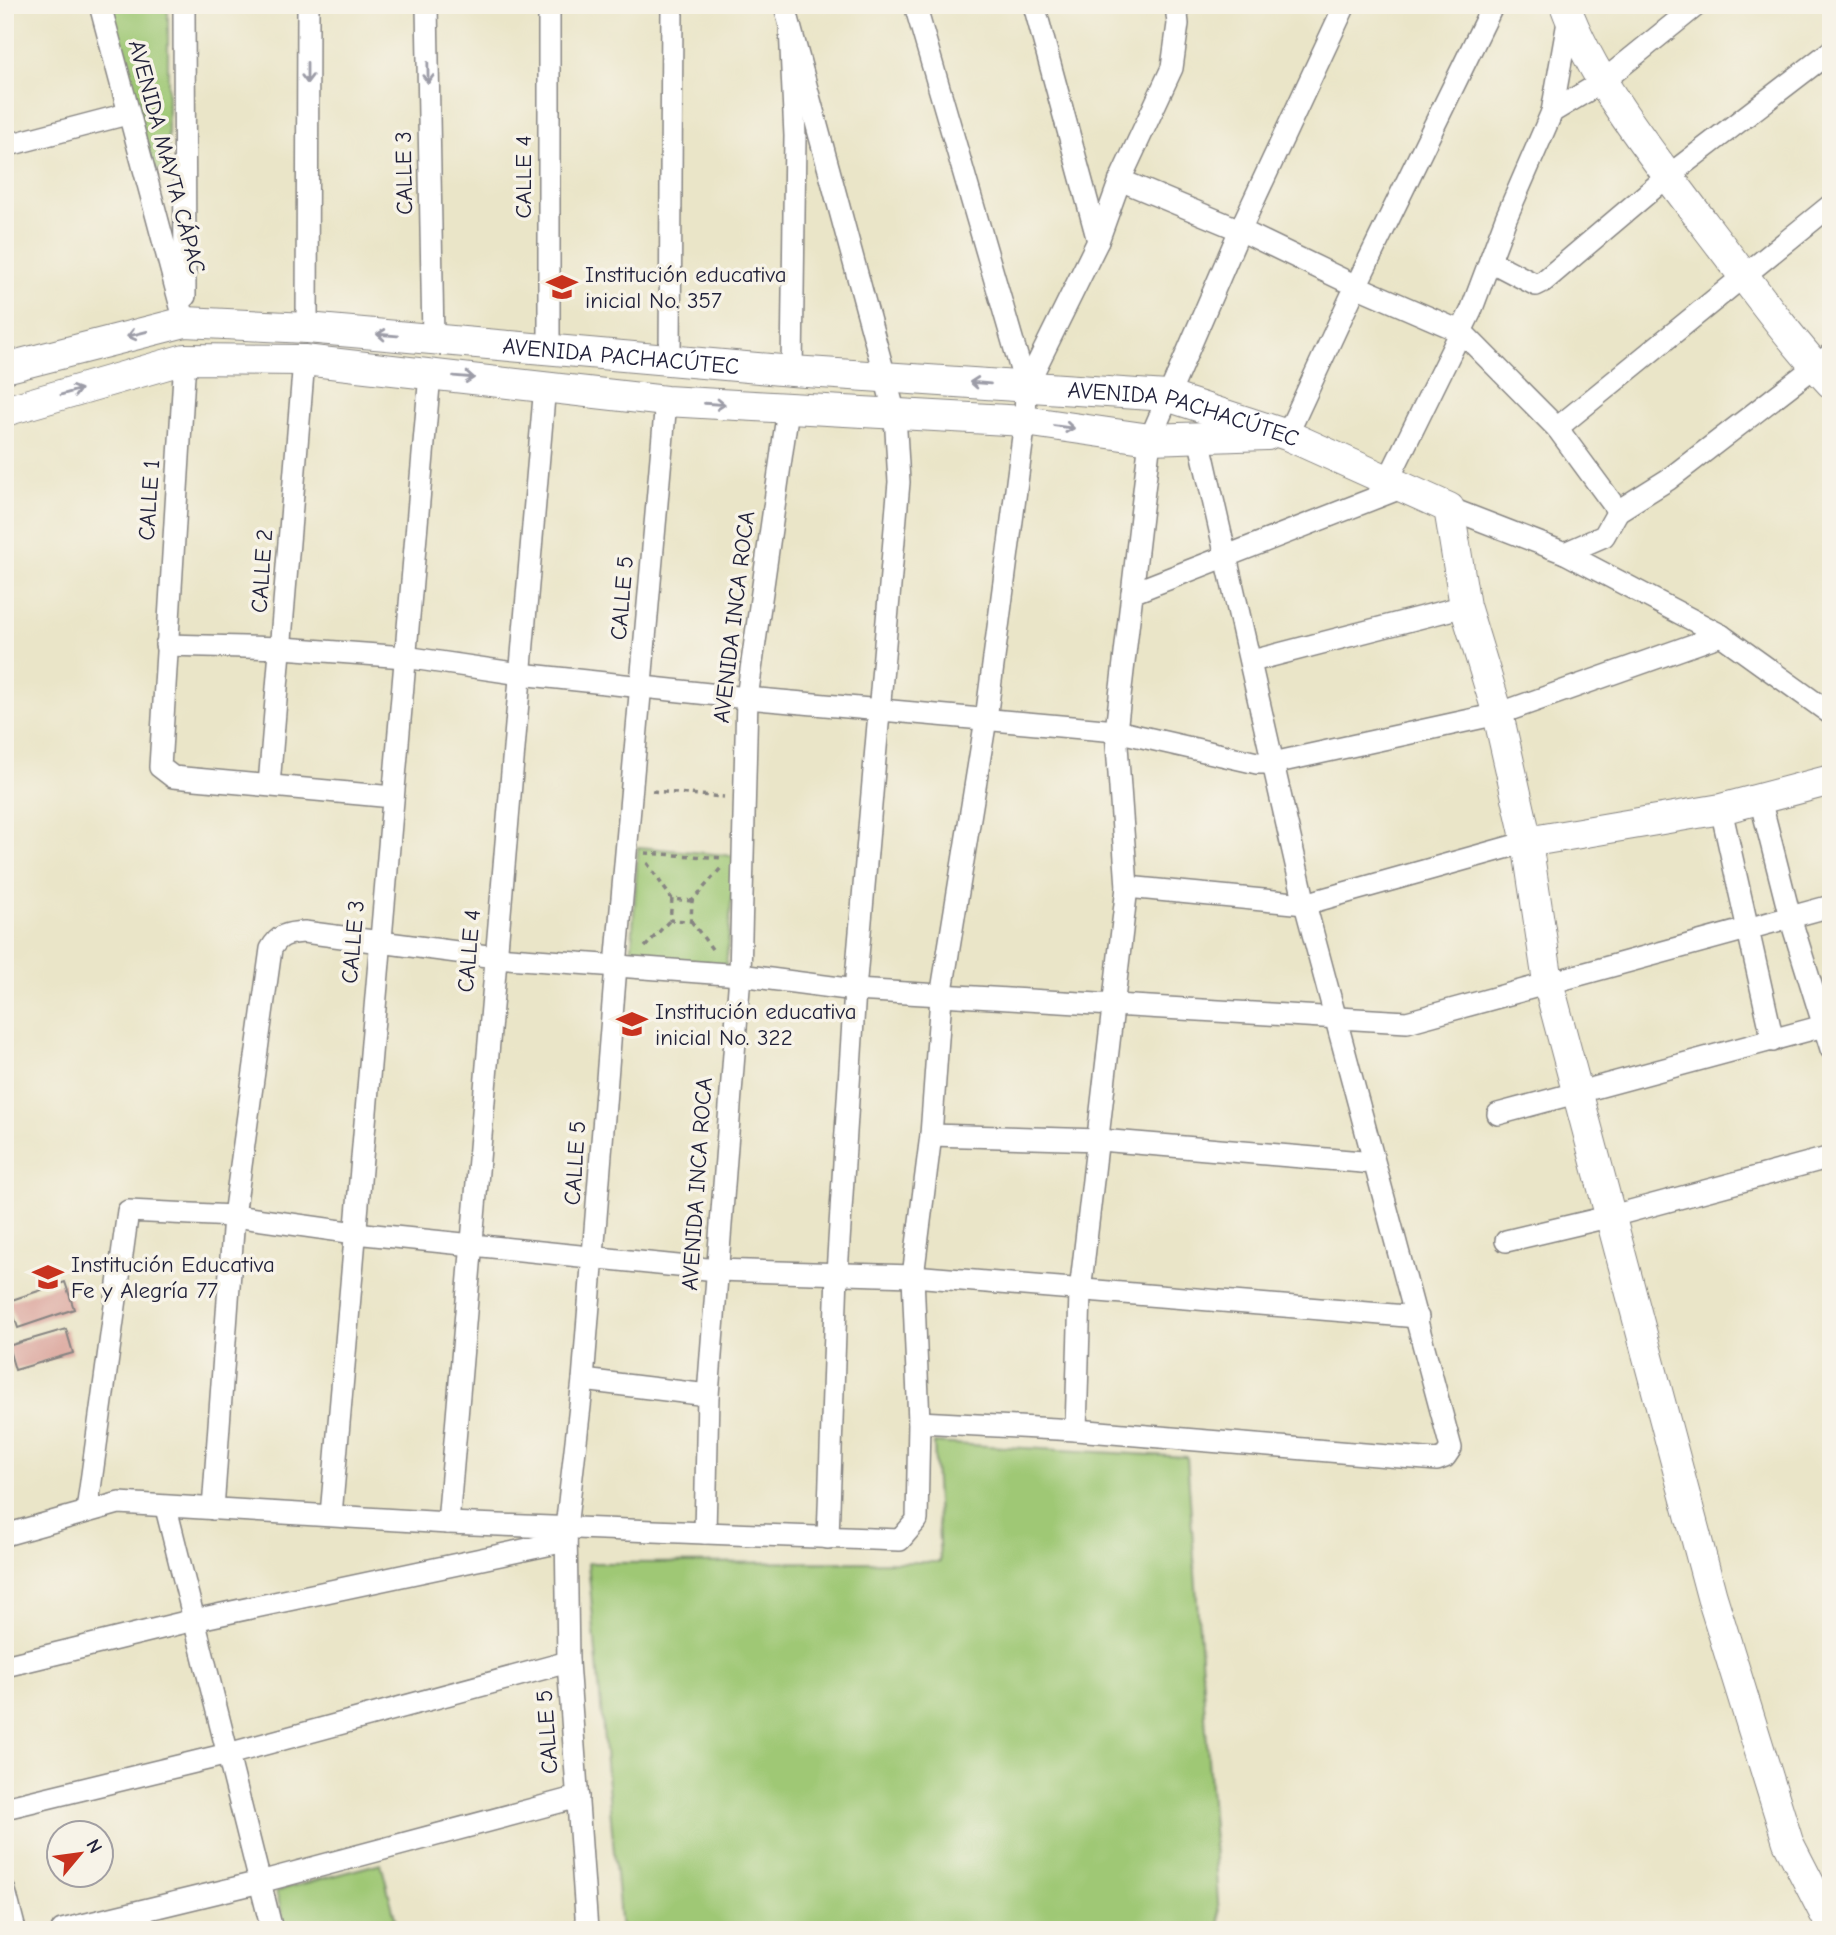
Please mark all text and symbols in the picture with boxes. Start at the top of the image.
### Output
street label: AVENIDA MAYTA CÁPAC [123,37,211,277]
one-way arrow [300,62,314,85]
one-way arrow [421,62,435,85]
street label: CALLE 3 [390,131,418,215]
street label: CALLE 4 [510,135,537,219]
place label: Institución educativa inicial No. 357 [585,261,787,314]
school or university icon: Institución educativa inicial No. 357 [545,270,579,304]
one-way arrow [126,328,149,341]
one-way arrow [376,328,399,341]
street label: AVENIDA PACHACÚTEC [501,332,740,380]
one-way arrow [452,371,475,384]
one-way arrow [969,376,992,389]
street label: AVENIDA PACHACÚTEC [1067,376,1303,452]
one-way arrow [60,384,82,397]
one-way arrow [703,398,725,411]
one-way arrow [1052,421,1075,434]
street label: CALLE 1 [133,459,165,541]
street label: AVENIDA INCA ROCA [708,509,760,725]
street label: CALLE 2 [246,528,278,614]
street label: CALLE 5 [605,555,639,641]
street label: CALLE 3 [336,899,370,985]
street label: CALLE 4 [452,908,486,994]
place label: Institución educativa inicial No. 322 [655,998,857,1051]
school or university icon: Institución educativa inicial No. 322 [615,1007,649,1041]
street label: AVENIDA INCA ROCA [676,1077,718,1291]
street label: CALLE 5 [559,1120,591,1206]
place label: Institución Educativa Fe y Alegría 77 [71,1251,275,1304]
school or university icon: Institución Educativa Fe y Alegría 77 [31,1260,65,1294]
street label: CALLE 5 [531,1689,563,1775]
north arrow [46,1820,116,1890]
text: N [81,1835,107,1857]

